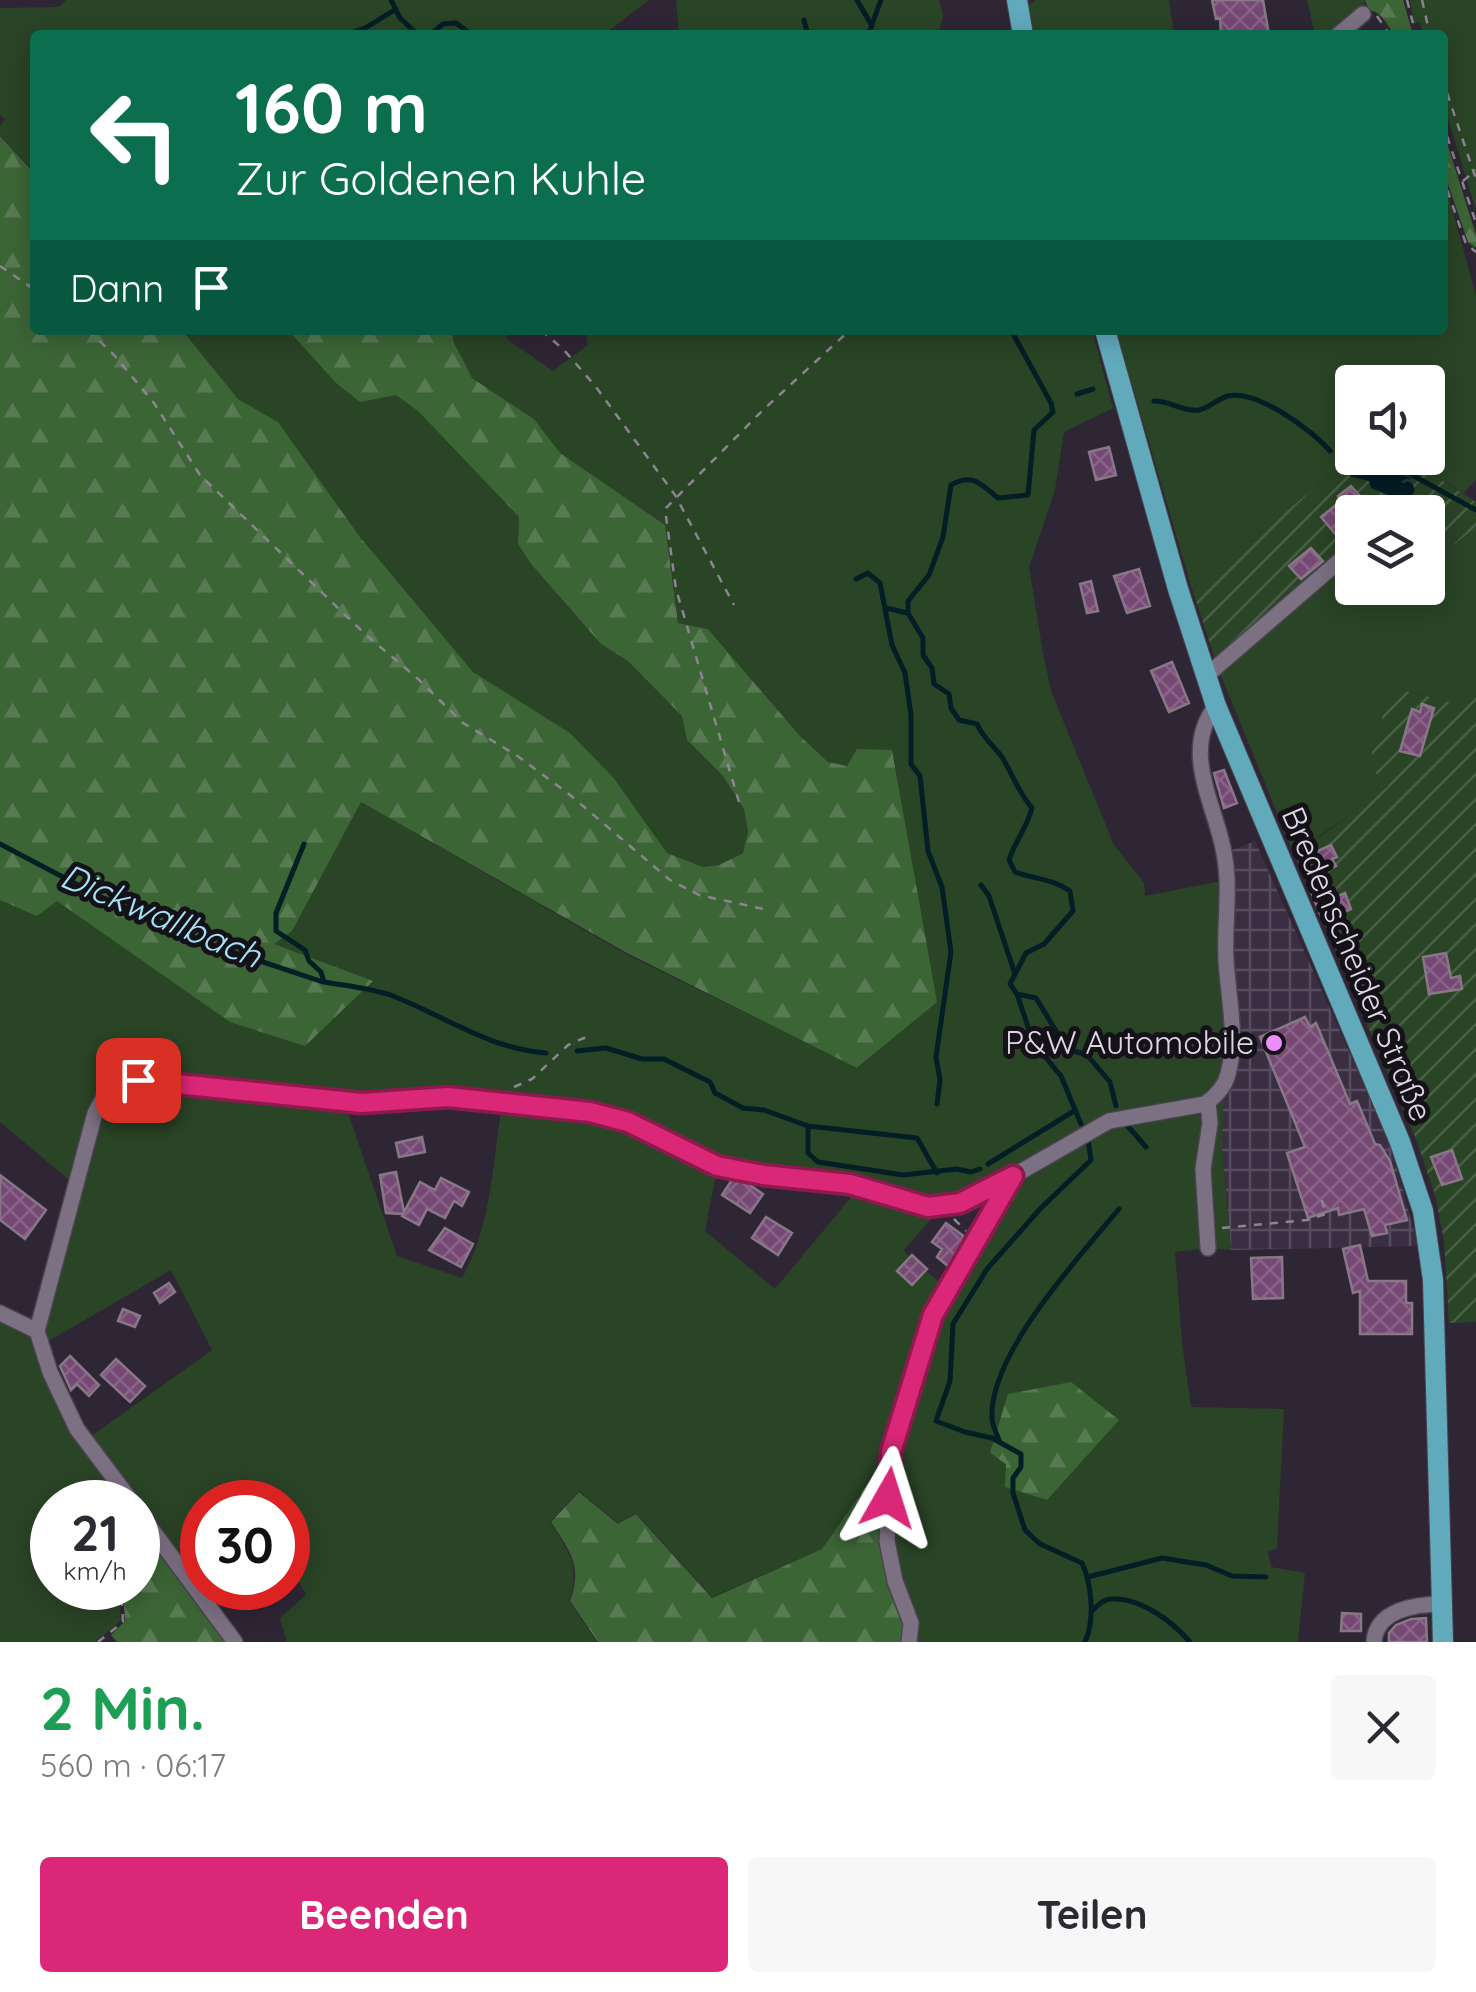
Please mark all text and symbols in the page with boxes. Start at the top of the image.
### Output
text: 160 m [235,63,428,151]
icon: left [70,70,200,200]
text: Zur Goldenen Kuhle [235,150,646,206]
icon: arrive [184,260,239,315]
text: Dann [70,264,164,312]
map controls [1335,365,1445,605]
button: sound [1335,365,1445,475]
button: layers [1335,495,1445,605]
street label: Bredenscheider Straße [1274,801,1442,1127]
water label: Dickwallbach [54,853,269,978]
place label: P&W Automobile [1005,1022,1254,1062]
marker: P&W Automobile [1263,1032,1285,1054]
pin [96,1038,181,1123]
icon: arrive [111,1053,166,1108]
position arrow [836,1446,940,1550]
speed limit sign: 30 [180,1480,310,1610]
text: 21 [71,1501,119,1564]
text: km/h [63,1555,127,1586]
text: 2 Min. [40,1670,205,1745]
button: close [1331,1675,1436,1780]
text: 560 m · 06:17 [40,1745,226,1785]
button: Beenden [40,1857,728,1972]
button: Teilen [748,1857,1436,1972]

